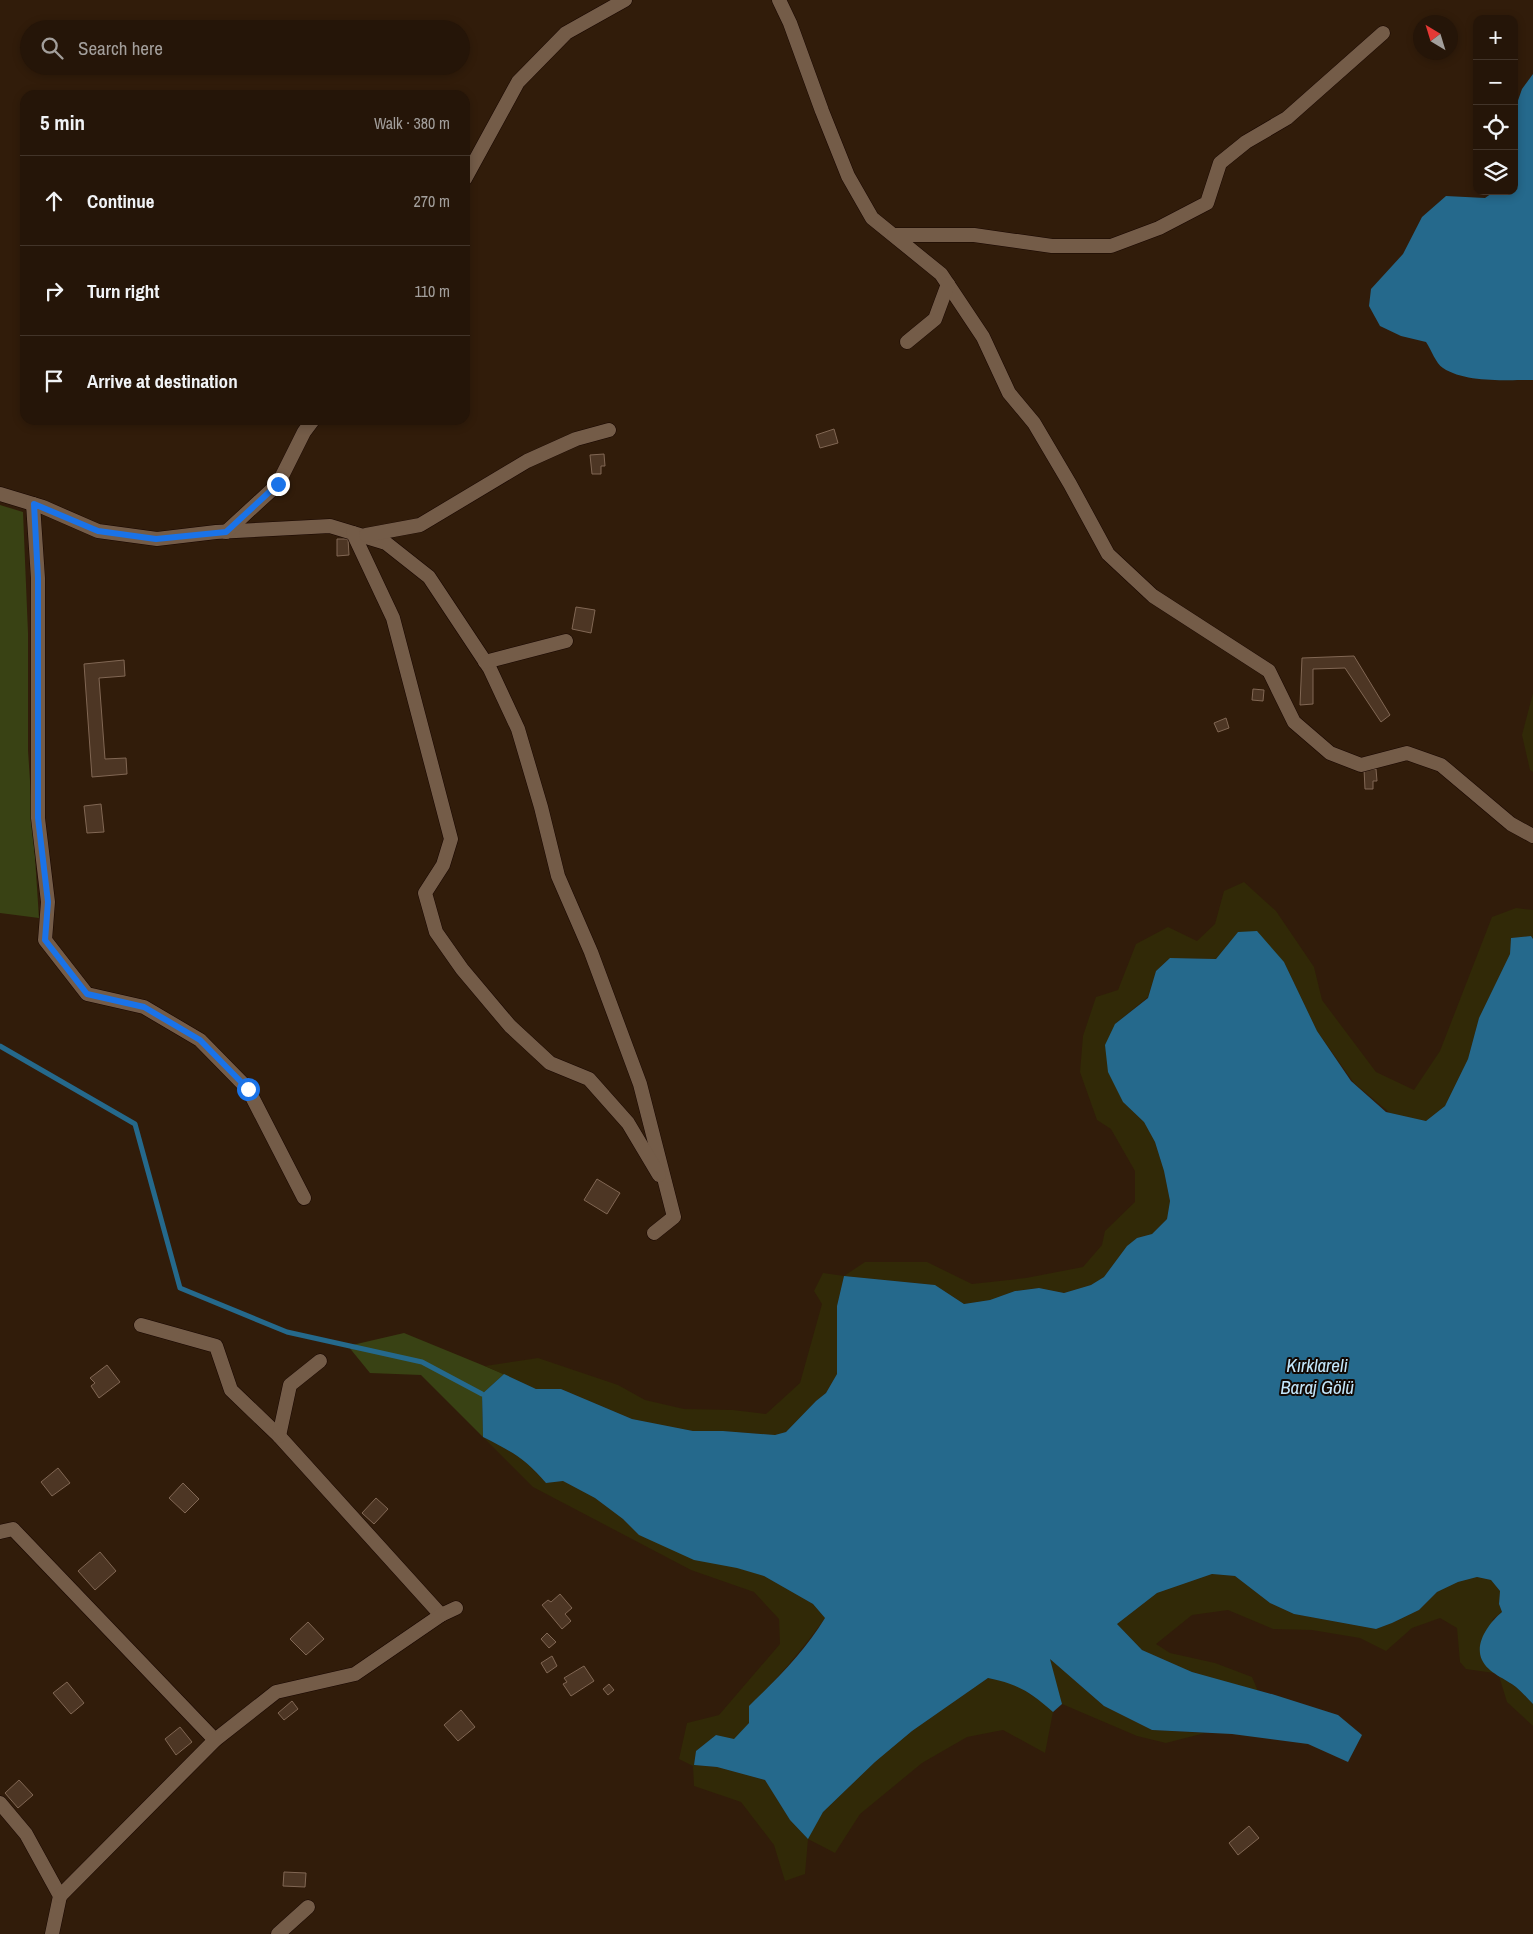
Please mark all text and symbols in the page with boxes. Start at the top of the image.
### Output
north arrow [1413,15,1458,60]
map controls [1473,15,1518,195]
button: + [1473,15,1518,60]
search box [20,20,470,75]
icon: search [38,34,66,62]
text: Search here [78,35,163,61]
button: − [1473,60,1518,105]
button: locate [1473,105,1518,150]
text: 5 min [40,108,85,137]
text: Walk · 380 m [374,112,450,134]
button: layers [1473,150,1518,195]
icon: ahead [40,187,68,215]
text: Continue [87,188,155,214]
text: 270 m [414,190,450,212]
icon: right [40,277,68,305]
text: Turn right [87,278,159,304]
text: 110 m [414,280,450,302]
icon: arrive [40,367,68,395]
text: Arrive at destination [87,368,238,394]
route end [267,473,290,496]
route start [237,1078,260,1101]
water label: Kırklareli Baraj Gölü [1280,1352,1354,1400]

